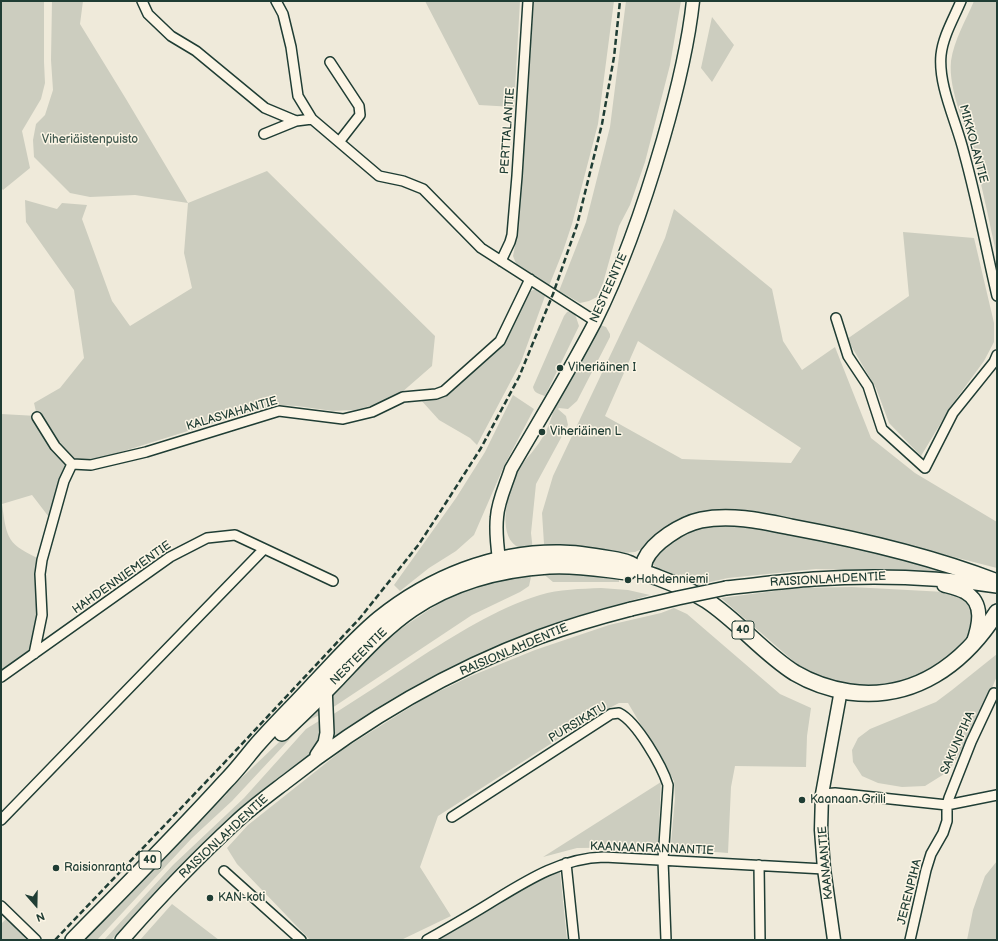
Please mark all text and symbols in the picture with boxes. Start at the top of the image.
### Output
street label: PERTTALANTIE [498,87,518,175]
street label: MIKKOLANTIE [956,103,990,185]
park label: Viheriäistenpuisto [42,133,138,147]
street label: NESTEENTIE [587,251,631,325]
place label: Viheriäinen I [568,361,636,375]
marker: Viheriäinen I [555,363,565,373]
street label: KALASVAHANTIE [185,394,279,434]
place label: Viheriäinen L [550,425,622,439]
marker: Viheriäinen L [537,427,547,437]
street label: HAHDENNIEMENTIE [70,538,174,618]
street label: RAISIONLAHDENTIE [770,570,886,590]
place label: Hahdenniemi [636,573,708,587]
marker: Hahdenniemi [623,575,633,585]
street label: RAISIONLAHDENTIE [458,621,570,679]
road number: 40 [732,621,754,639]
street label: NESTEENTIE [327,625,391,689]
street label: PURSIKATU [546,700,610,746]
street label: SAKUNPIHA [938,709,978,777]
street label: RAISIONLAHDENTIE [177,792,271,882]
place label: Kaanaan Grilli [810,793,886,807]
marker: Kaanaan Grilli [797,795,807,805]
street label: KAANAANTIE [816,826,836,900]
street label: KAANAANRANNANTIE [590,840,714,858]
road number: 40 [139,851,161,869]
street label: JERENPIHA [895,858,925,926]
place label: Raisionranta [64,861,132,875]
marker: Raisionranta [51,863,61,873]
north arrow [16,885,56,925]
place label: KAN-koti [218,891,265,905]
marker: KAN-koti [205,893,215,903]
text: N [34,909,46,924]

